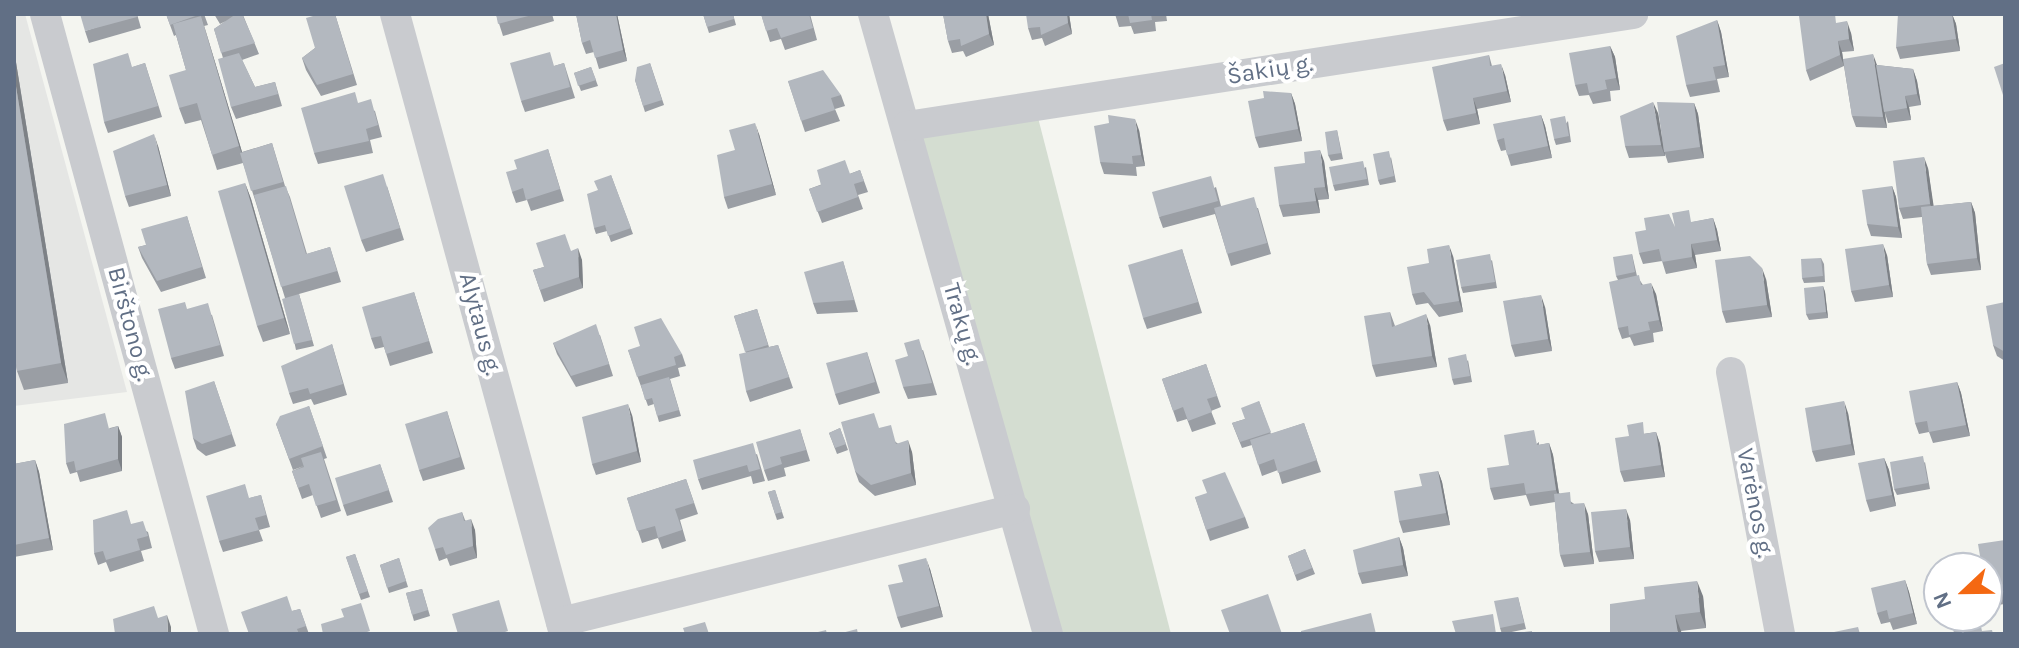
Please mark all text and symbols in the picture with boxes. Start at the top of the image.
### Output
street label: Šakių g. [1225,49,1315,91]
street label: Birštono g. [101,264,159,384]
street label: Alytaus g. [453,270,507,378]
street label: Trakų g. [937,280,987,368]
street label: Varėnos g. [1730,446,1780,560]
north arrow [1923,552,2003,632]
text: N [1928,588,1958,612]

